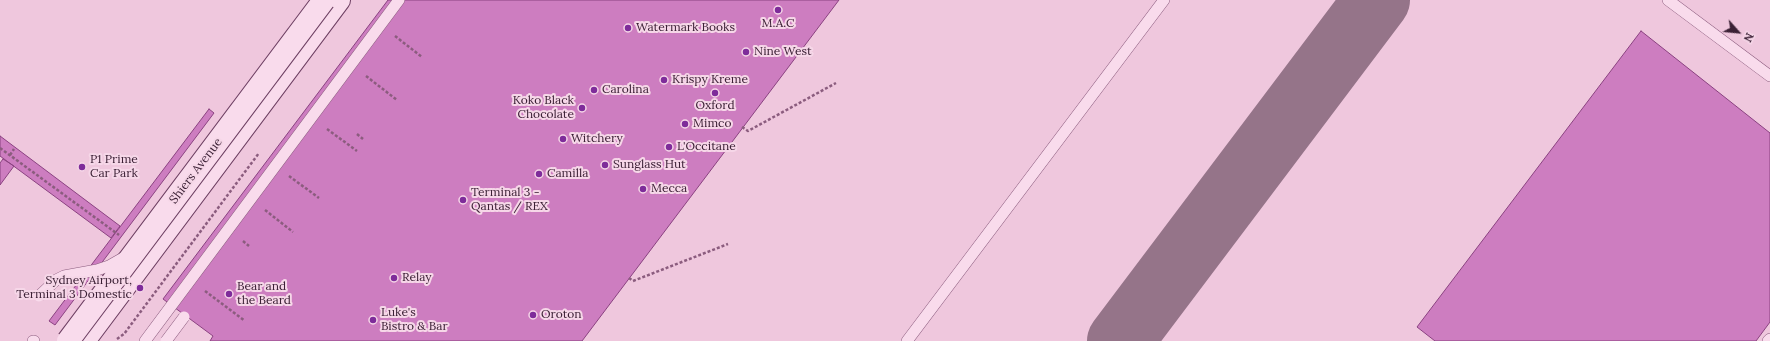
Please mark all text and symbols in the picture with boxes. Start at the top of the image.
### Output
marker: M.A.C [773,5,783,15]
north arrow [1718,12,1758,52]
place label: M.A.C [762,17,794,31]
place label: Watermark Books [636,21,735,35]
marker: Watermark Books [623,23,633,33]
text: N [1741,30,1757,44]
place label: Nine West [754,45,812,59]
marker: Nine West [741,47,751,57]
place label: Krispy Kreme [672,73,748,87]
marker: Krispy Kreme [659,75,669,85]
place label: Carolina [602,83,649,97]
marker: Carolina [589,85,599,95]
marker: Oxford [710,88,720,98]
place label: Koko Black Chocolate [513,94,574,122]
place label: Oxford [695,99,735,113]
marker: Koko Black Chocolate [577,103,587,113]
place label: Mimco [693,117,731,131]
marker: Mimco [680,119,690,129]
place label: Witchery [571,132,623,146]
marker: Witchery [558,134,568,144]
street label: Shiers Avenue [167,135,225,207]
place label: L'Occitane [677,140,736,154]
marker: L'Occitane [664,142,674,152]
place label: P1 Prime Car Park [90,153,138,181]
place label: Sunglass Hut [613,158,686,172]
marker: Sunglass Hut [600,160,610,170]
marker: P1 Prime Car Park [77,162,87,172]
place label: Camilla [547,167,588,181]
marker: Camilla [534,169,544,179]
place label: Mecca [651,182,687,196]
marker: Mecca [638,184,648,194]
place label: Terminal 3 - Qantas / REX [471,186,548,214]
marker: Terminal 3 - Qantas / REX [458,195,468,205]
place label: Relay [402,271,432,285]
marker: Relay [389,273,399,283]
place label: Sydney Airport, Terminal 3 Domestic [16,274,132,302]
place label: Bear and the Beard [237,280,291,308]
marker: Sydney Airport, Terminal 3 Domestic [135,283,145,293]
marker: Bear and the Beard [224,289,234,299]
place label: Luke's Bistro & Bar [381,306,448,334]
place label: Oroton [541,308,582,322]
marker: Oroton [528,310,538,320]
marker: Luke's Bistro & Bar [368,315,378,325]

